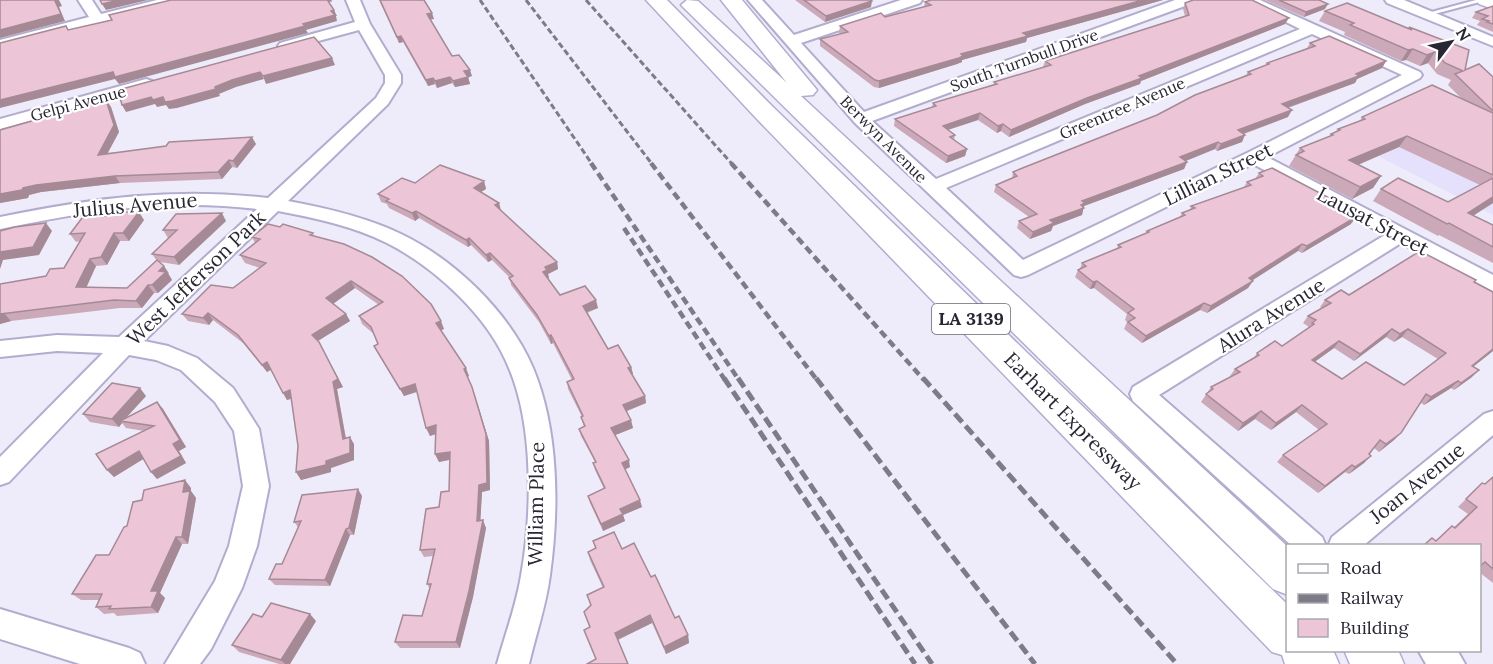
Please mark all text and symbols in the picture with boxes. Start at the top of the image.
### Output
north arrow [1421,12,1481,72]
street label: South Turnbull Drive [947,24,1101,96]
text: N [1452,24,1475,45]
street label: Greentree Avenue [1056,72,1188,144]
street label: Gelpi Avenue [28,81,128,125]
street label: Berwyn Avenue [836,91,932,187]
street label: Lillian Street [1159,136,1277,211]
street label: Lausat Street [1313,181,1434,261]
street label: Julius Avenue [71,187,198,222]
street label: West Jefferson Park [121,205,270,350]
street label: Alura Avenue [1212,272,1329,358]
road number: LA 3139 [932,304,1010,334]
street label: Earhart Expressway [999,346,1148,495]
street label: Joan Avenue [1363,437,1469,529]
street label: William Place [522,441,549,566]
legend [1286,544,1481,652]
text: Road [1340,556,1382,579]
text: Railway [1340,586,1404,609]
text: Building [1340,616,1410,639]

